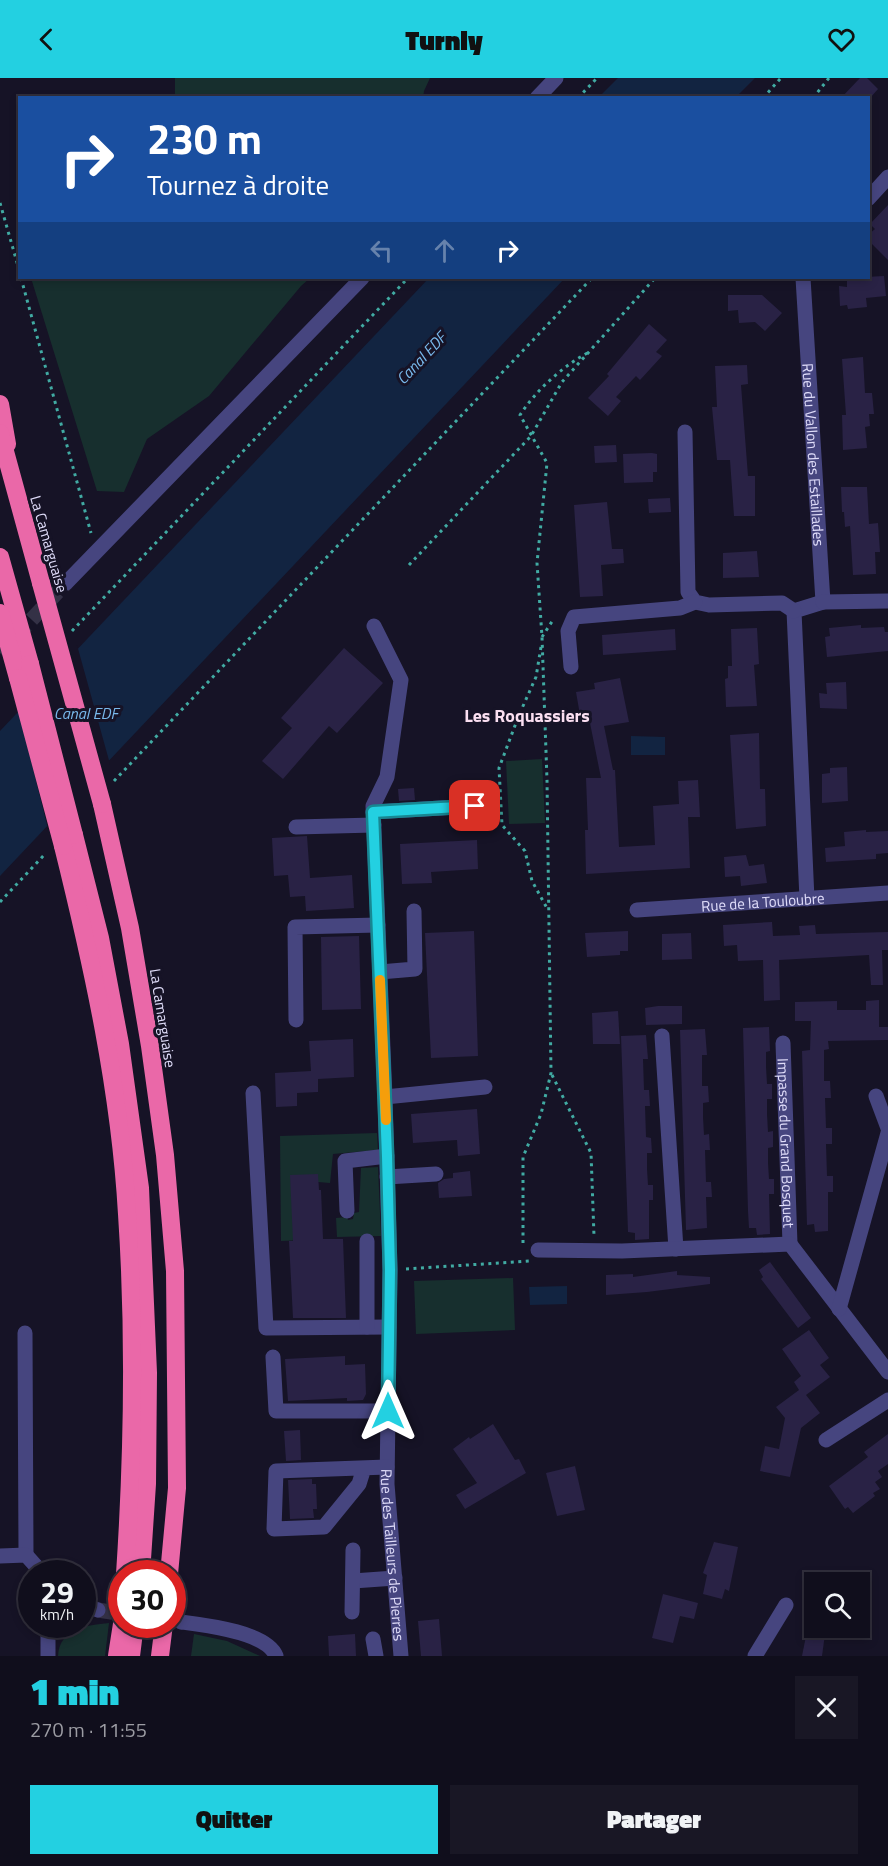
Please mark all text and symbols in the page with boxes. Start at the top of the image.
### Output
text: Turnly [405,19,483,60]
icon: back [30,23,63,56]
icon: heart [825,23,858,56]
text: 230 m [147,106,262,170]
icon: right [48,120,126,198]
text: Tournez à droite [147,164,329,205]
icon: left [365,234,398,267]
icon: ahead [428,234,461,267]
icon: right [491,234,524,267]
water label: Canal EDF [390,325,453,390]
street label: Rue du Vallon des Estaillades [797,362,831,547]
street label: La Camarguaise [24,493,74,595]
water label: Canal EDF [54,701,120,725]
district label: Les Roquassiers [464,702,590,729]
pin [449,780,500,831]
icon: arrive [458,789,491,822]
street label: Rue de la Touloubre [700,886,825,917]
street label: La Camarguaise [144,967,182,1069]
street label: Impasse du Grand Bosquet [772,1058,801,1229]
position arrow [356,1379,420,1443]
street label: Rue des Tailleurs de Pierres [375,1469,411,1642]
speed limit sign: 30 [108,1560,186,1638]
text: 29 [40,1569,74,1615]
map controls [804,1572,870,1638]
button: search [804,1572,870,1638]
text: km/h [40,1603,74,1626]
text: 1 min [30,1664,119,1719]
button: close [795,1676,858,1739]
text: 270 m · 11:55 [30,1714,147,1745]
button: Quitter [30,1785,438,1854]
button: Partager [450,1785,858,1854]

